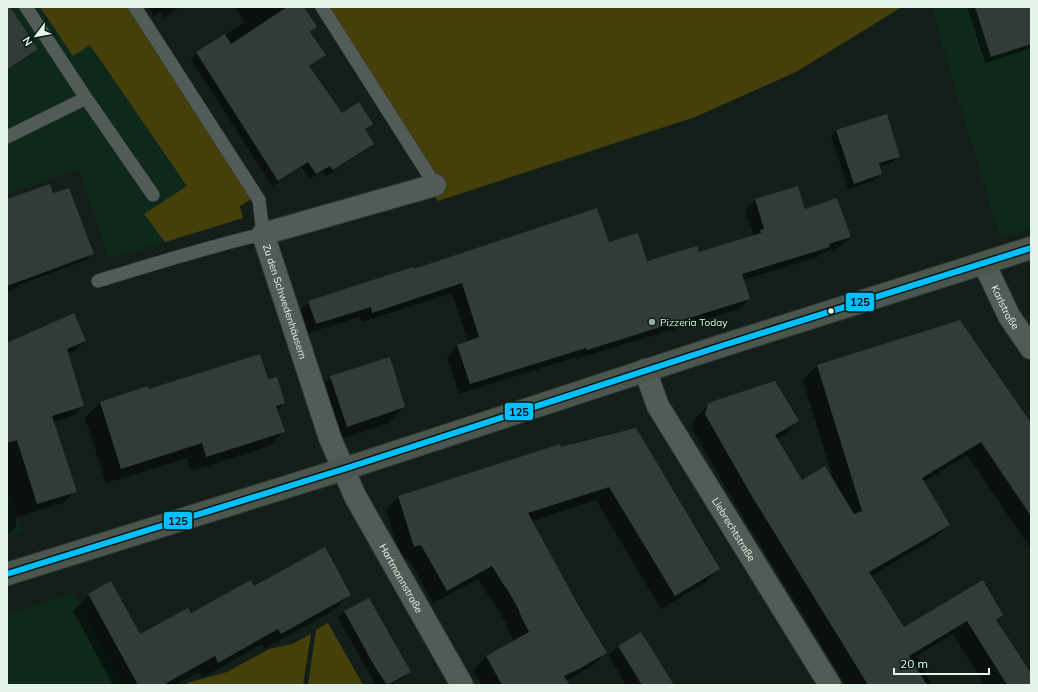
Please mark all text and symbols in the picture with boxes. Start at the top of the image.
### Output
north arrow [16,16,56,56]
text: N [19,34,36,49]
street label: Zu den Schwedenhäusern [260,242,310,361]
street label: Karlstraße [989,283,1023,332]
line badge: 125 [845,292,875,312]
text: 125 [850,295,870,309]
unlabelled marker [826,306,836,316]
place label: Pizzeria Today [660,316,728,329]
marker: Pizzeria Today [647,317,657,327]
line badge: 125 [504,402,534,421]
text: 125 [509,405,529,419]
street label: Liebrechtstraße [709,495,758,563]
line badge: 125 [163,511,193,530]
text: 125 [168,514,188,528]
street label: Hartmannstraße [377,541,426,615]
scale bar [894,650,989,676]
text: 20 m [900,656,928,671]

